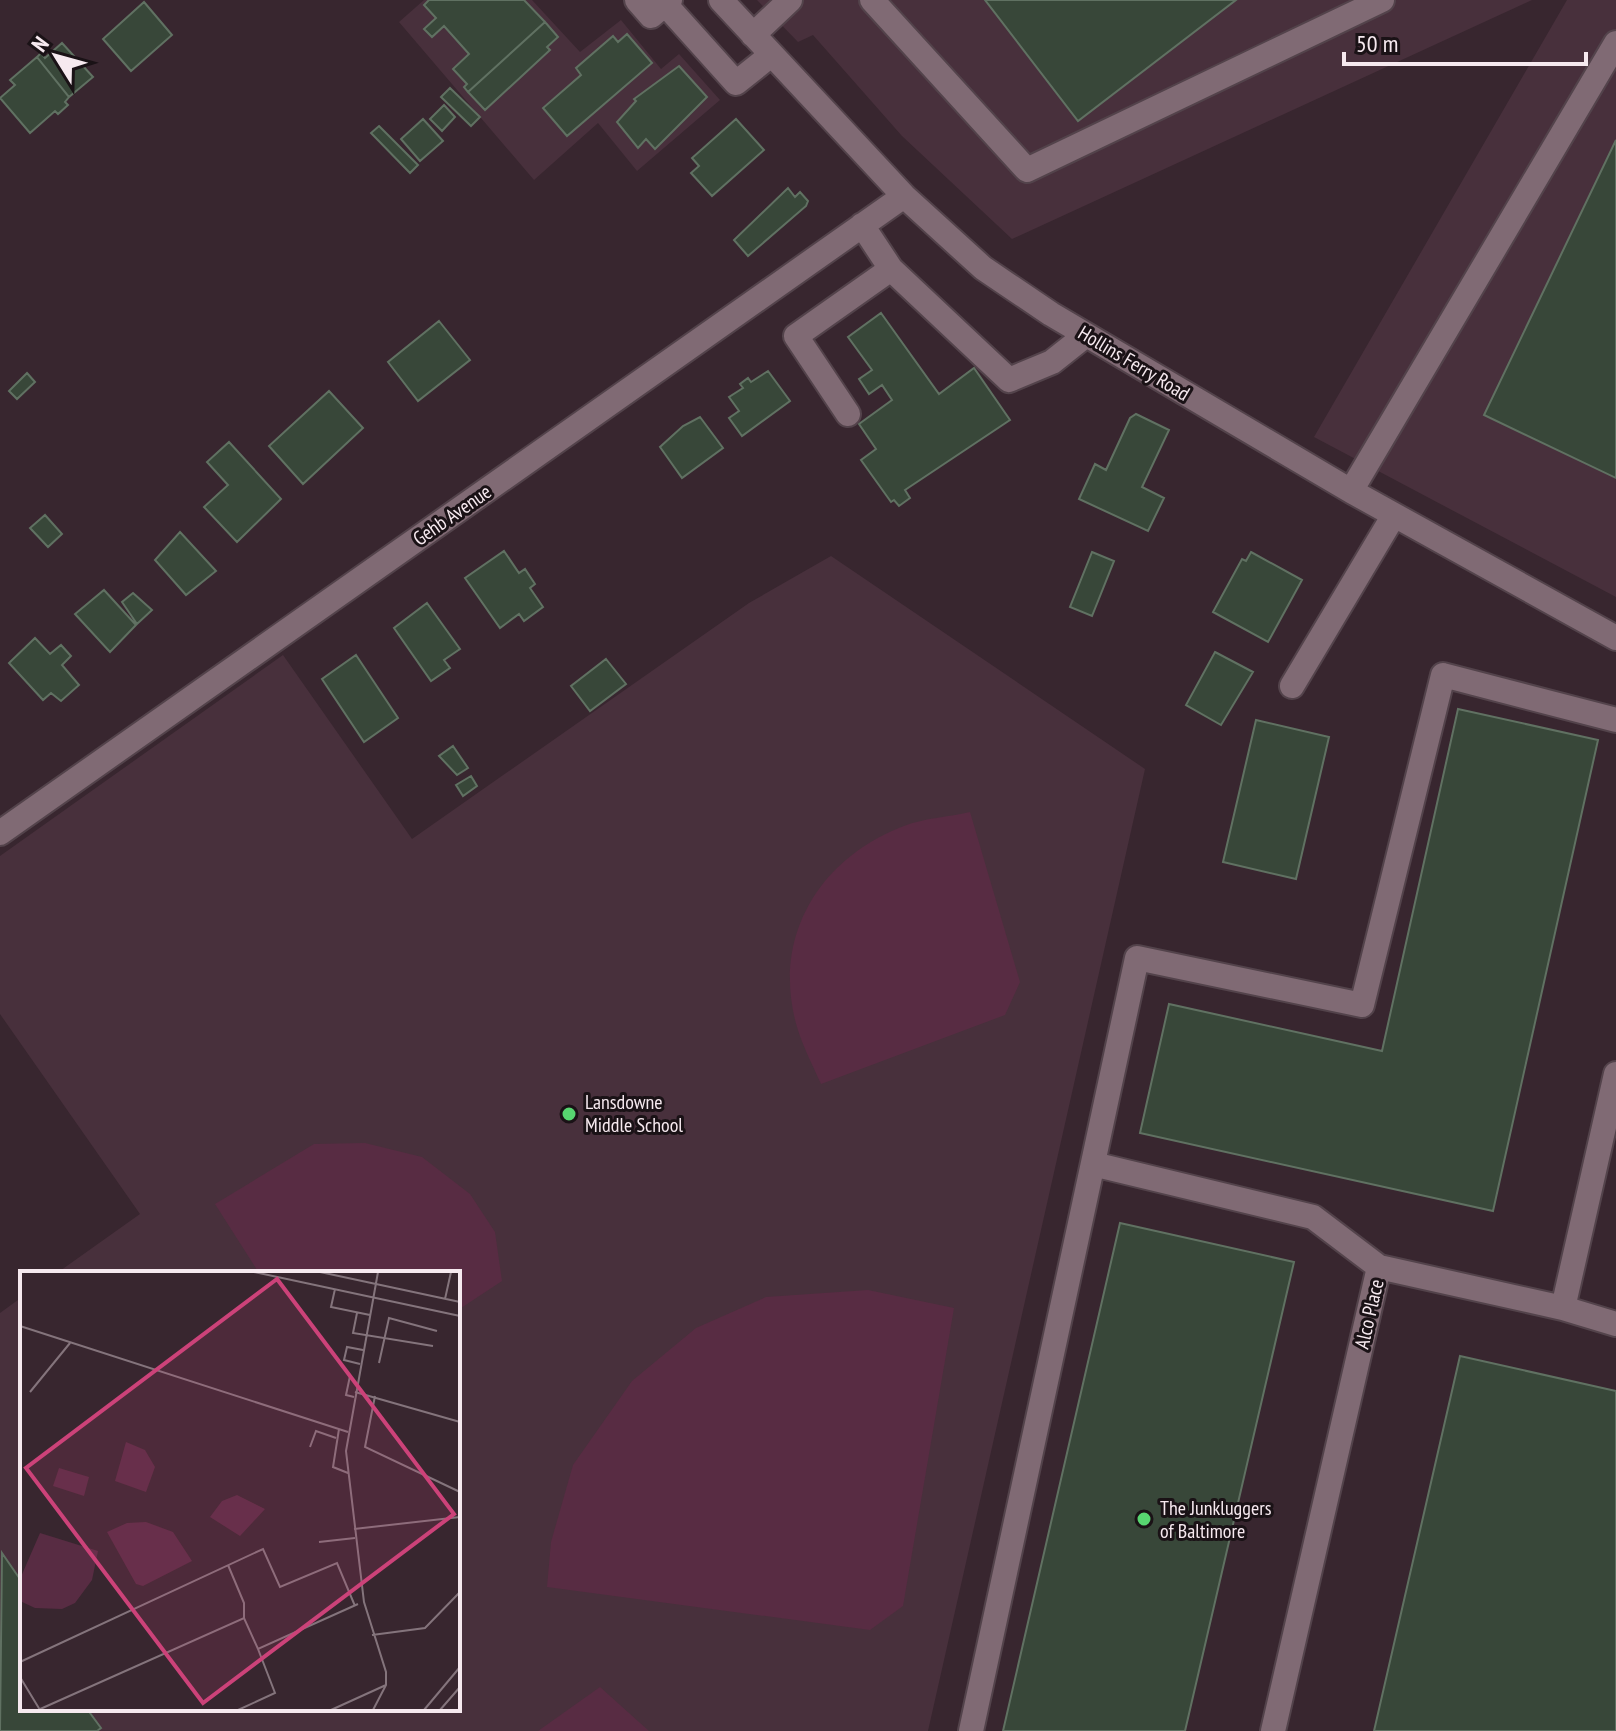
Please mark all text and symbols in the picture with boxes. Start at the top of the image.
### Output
north arrow [16,16,96,96]
scale bar [1344,16,1586,66]
text: 50 m [1356,28,1398,59]
text: N [25,31,55,57]
street label: Hollins Ferry Road [1073,320,1195,406]
street label: Gehb Avenue [408,479,496,551]
place label: Lansdowne Middle School [585,1089,683,1138]
marker: Lansdowne Middle School [560,1105,578,1123]
inset map [20,1271,460,1711]
street label: Alco Place [1348,1277,1390,1351]
place label: The Junkluggers of Baltimore [1160,1495,1272,1544]
marker: The Junkluggers of Baltimore [1135,1510,1153,1528]

